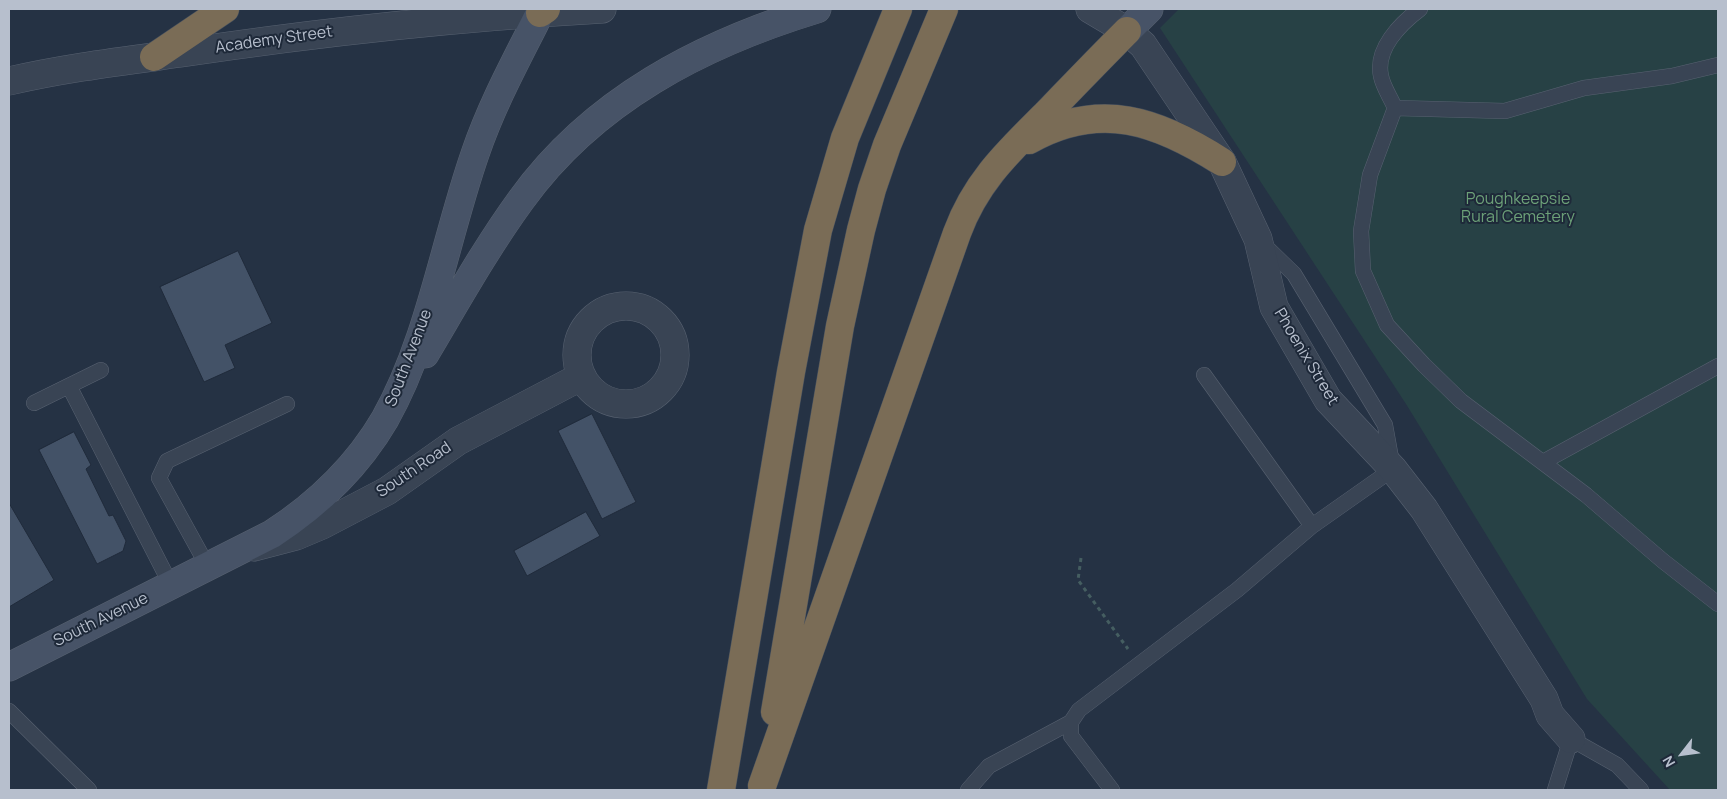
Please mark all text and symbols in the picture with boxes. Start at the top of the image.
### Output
street label: Academy Street [214,22,334,58]
park label: Poughkeepsie Rural Cemetery [1461,190,1575,228]
street label: Phoenix Street [1270,305,1342,409]
street label: South Avenue [382,307,436,409]
street label: South Road [373,438,455,502]
street label: South Avenue [51,589,151,651]
north arrow [1657,729,1707,779]
text: N [1658,753,1679,771]

